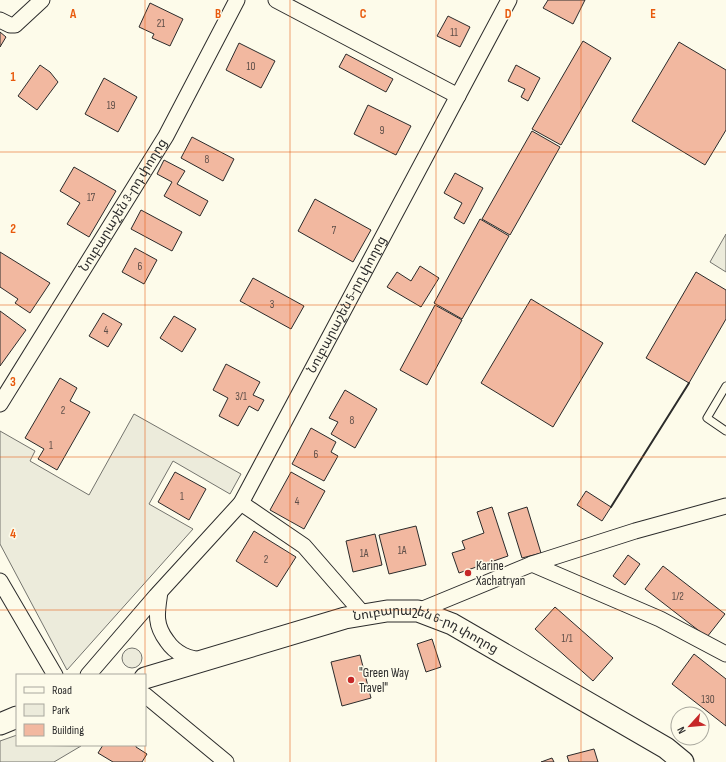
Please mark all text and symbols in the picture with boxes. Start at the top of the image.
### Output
text: A [69,6,77,22]
text: B [215,6,221,22]
text: C [360,6,367,22]
text: D [505,6,512,22]
text: E [650,6,656,22]
house number: 21 [157,17,165,30]
house number: 11 [450,26,458,39]
house number: 10 [247,60,255,73]
text: 1 [10,69,16,85]
house number: 19 [107,99,115,112]
house number: 9 [380,124,385,137]
street label: Նուբարաշեն 3-րդ փողոց [76,135,171,275]
house number: 8 [205,153,210,166]
house number: 17 [87,191,96,204]
text: 2 [10,221,16,237]
house number: 7 [332,224,337,237]
street label: Նուբարաշեն 5-րդ փողոց [304,233,390,376]
house number: 6 [138,260,143,273]
house number: 3 [270,298,275,311]
house number: 4 [104,324,109,337]
text: 3 [10,374,16,390]
house number: 3/1 [235,390,247,403]
house number: 2 [61,404,66,417]
house number: 8 [350,414,355,427]
house number: 1 [49,439,53,452]
house number: 6 [314,448,319,461]
house number: 1 [180,490,184,503]
house number: 4 [295,495,300,508]
text: 4 [10,526,16,542]
house number: 1A [398,544,407,557]
house number: 1A [360,547,369,560]
house number: 2 [264,553,269,566]
place label: Karine Xachatryan [475,558,525,589]
marker: Karine Xachatryan [463,568,473,578]
house number: 1/2 [672,590,684,603]
street label: Նուբարաշեն 6-րդ փողոց [352,602,501,657]
house number: 1/1 [561,632,573,645]
place label: "Green Way Travel" [359,665,409,696]
legend [16,674,146,746]
marker: "Green Way Travel" [346,675,356,685]
text: Road [52,683,72,698]
house number: 130 [701,693,715,706]
text: Park [52,703,70,718]
north arrow [670,706,710,746]
text: Building [52,723,84,738]
text: N [674,725,689,736]

